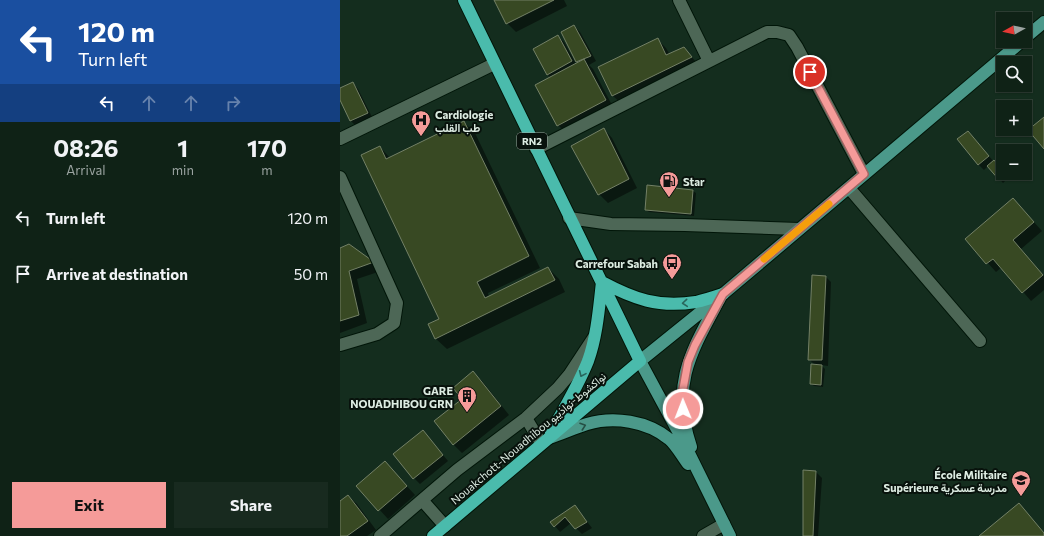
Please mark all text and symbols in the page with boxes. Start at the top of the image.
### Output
north arrow [996,12,1032,48]
map controls [996,12,1032,180]
text: 120 m [78,14,155,48]
icon: left [12,16,64,68]
text: Turn left [78,48,147,70]
pin [793,55,827,89]
button: search [996,56,1032,92]
icon: arrive [799,61,821,83]
icon: left [96,92,118,114]
icon: ahead [138,92,160,114]
icon: ahead [180,92,202,114]
icon: right [222,92,244,114]
button: + [996,100,1032,136]
place label: Cardiologie طب القلب [435,108,493,135]
hospital icon: Cardiologie طب القلب [410,109,432,137]
text: 08:26 [53,133,119,162]
text: 1 [177,133,188,162]
text: 170 [247,133,287,162]
road number: RN2 [517,133,547,149]
button: − [996,144,1032,180]
text: Arrival [66,162,106,178]
text: min [172,162,194,178]
text: m [261,162,273,178]
fuel station icon: Star [658,170,680,198]
place label: Star [683,175,705,188]
icon: left [12,207,34,229]
text: Turn left [46,209,105,227]
text: 120 m [288,209,328,227]
bus stop icon: Carrefour Sabah [661,252,683,280]
place label: Carrefour Sabah [575,257,658,270]
icon: arrive [12,263,34,285]
text: Arrive at destination [46,265,188,283]
text: 50 m [294,265,328,283]
one-way arrow [682,298,688,307]
street label: Nouakchott-Nouadhibou نواكشوط-نواذيبو [448,369,609,508]
one-way arrow [578,370,586,377]
place label: GARE NOUADHIBOU GRN [350,384,453,410]
building icon: GARE NOUADHIBOU GRN [456,385,478,413]
position arrow [662,388,704,430]
one-way arrow [579,422,586,430]
place label: École Militaire Supérieure مدرسة عسكرية [884,467,1007,495]
school or university icon: École Militaire Supérieure مدرسة عسكرية [1010,469,1032,497]
button: Exit [12,482,166,528]
button: Share [174,482,328,528]

